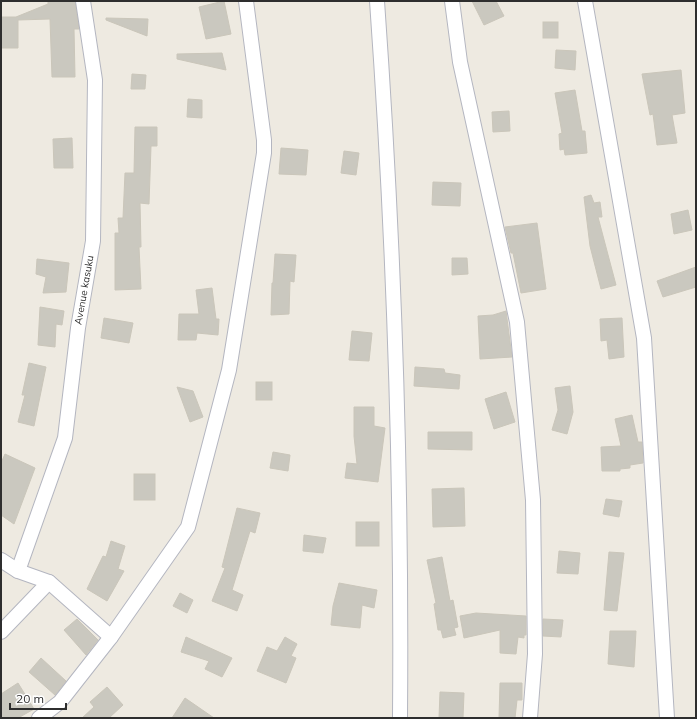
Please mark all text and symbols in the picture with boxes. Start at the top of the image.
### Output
street label: Avenue kasuku [72,254,96,326]
scale bar [10,685,66,711]
text: 20 m [16,691,44,706]

